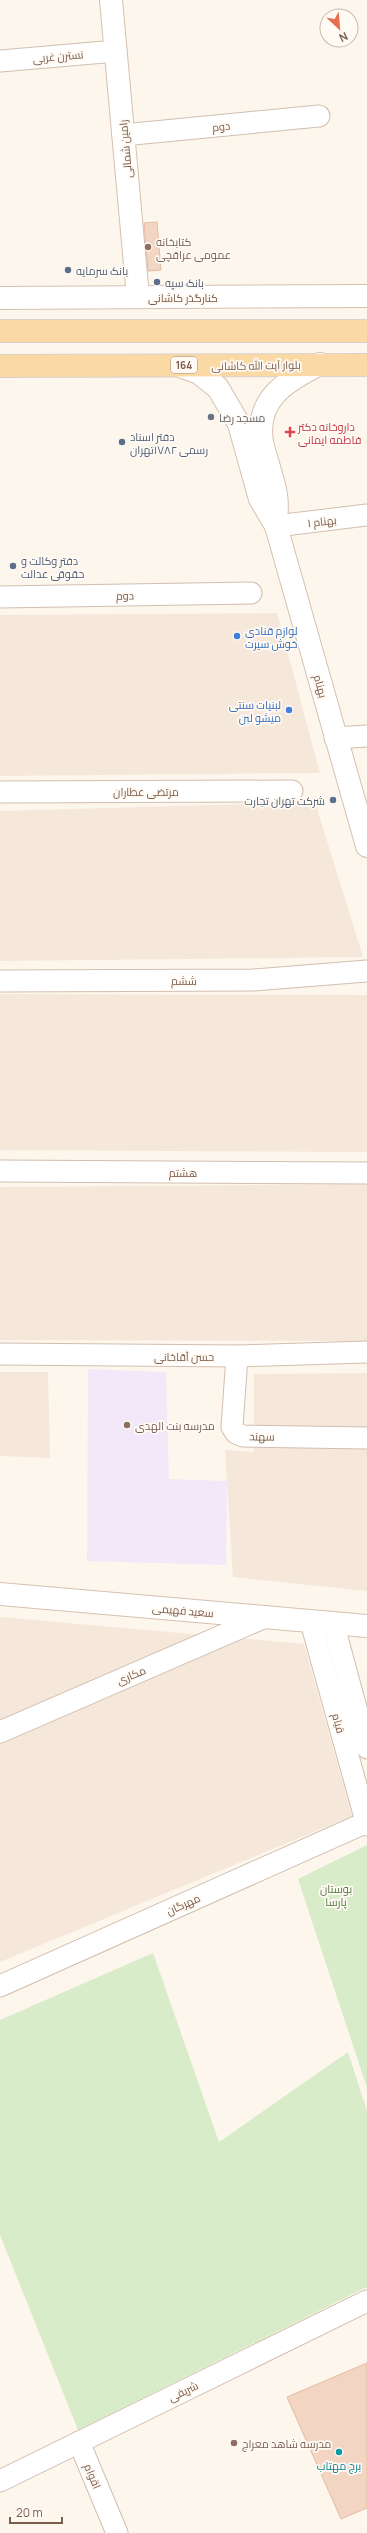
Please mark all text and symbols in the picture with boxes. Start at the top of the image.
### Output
north arrow [319,8,359,48]
text: N [337,29,350,46]
street label: نسترن غربی [32,46,84,66]
street label: دوم [211,118,231,135]
street label: رامین شمالی [115,119,135,179]
place label: کتابخانه عمومی عراقچی [156,234,231,262]
marker: کتابخانه عمومی عراقچی [143,242,153,252]
place label: بانک سرمایه [76,263,128,278]
marker: بانک سرمایه [63,265,73,275]
place label: بانک سپه [165,275,204,290]
marker: بانک سپه [152,277,162,287]
street label: کنارگذر کاشانی [148,290,218,305]
road number: 164 [171,357,197,373]
street label: بلوار آیت الله کاشانی [211,357,301,373]
place label: مسجد رضا [219,410,265,425]
marker: مسجد رضا [206,412,216,422]
place label: داروخانه دکتر فاطمه ایمانی [297,419,361,447]
marker: داروخانه دکتر فاطمه ایمانی [285,427,295,437]
place label: دفتر اسناد رسمی ۱۷۸۲تهران [130,429,208,457]
marker: دفتر اسناد رسمی ۱۷۸۲تهران [117,437,127,447]
street label: بهنام ۱ [307,512,338,531]
place label: دفتر وکالت و حقوقی عدالت [21,553,84,581]
marker: دفتر وکالت و حقوقی عدالت [8,561,18,571]
street label: دوم [116,587,134,604]
place label: لوازم قنادی خوش سیرت [245,623,298,651]
marker: لوازم قنادی خوش سیرت [232,631,242,641]
street label: بهنام [310,673,331,700]
place label: لبنیات سنتی میشو لبن [229,697,281,725]
marker: لبنیات سنتی میشو لبن [284,705,294,715]
street label: مرتضی عطاران [113,784,179,799]
place label: شرکت تهران تجارت [244,793,325,808]
marker: شرکت تهران تجارت [328,795,338,805]
street label: ششم [171,973,197,989]
street label: هشتم [169,1165,197,1181]
street label: حسن آقاخانی [154,1349,214,1364]
place label: مدرسه بنت الهدی [135,1418,215,1433]
marker: مدرسه بنت الهدی [122,1420,132,1430]
street label: سهند [249,1428,275,1444]
street label: سعید فهیمی [152,1600,214,1620]
street label: مکاری [114,1662,148,1688]
street label: قیام [328,1711,349,1735]
park label: بوستان پارسا [320,1881,352,1909]
street label: مهرگان [164,1890,202,1918]
street label: شریفی [165,2377,201,2405]
place label: مدرسه شاهد معراج [242,2436,331,2452]
marker: مدرسه شاهد معراج [229,2438,239,2448]
marker: برج مهتاب [334,2447,344,2457]
place label: برج مهتاب [317,2458,361,2474]
street label: اقوام [80,2461,105,2491]
scale bar [10,2499,62,2525]
text: 20 m [16,2504,43,2521]

